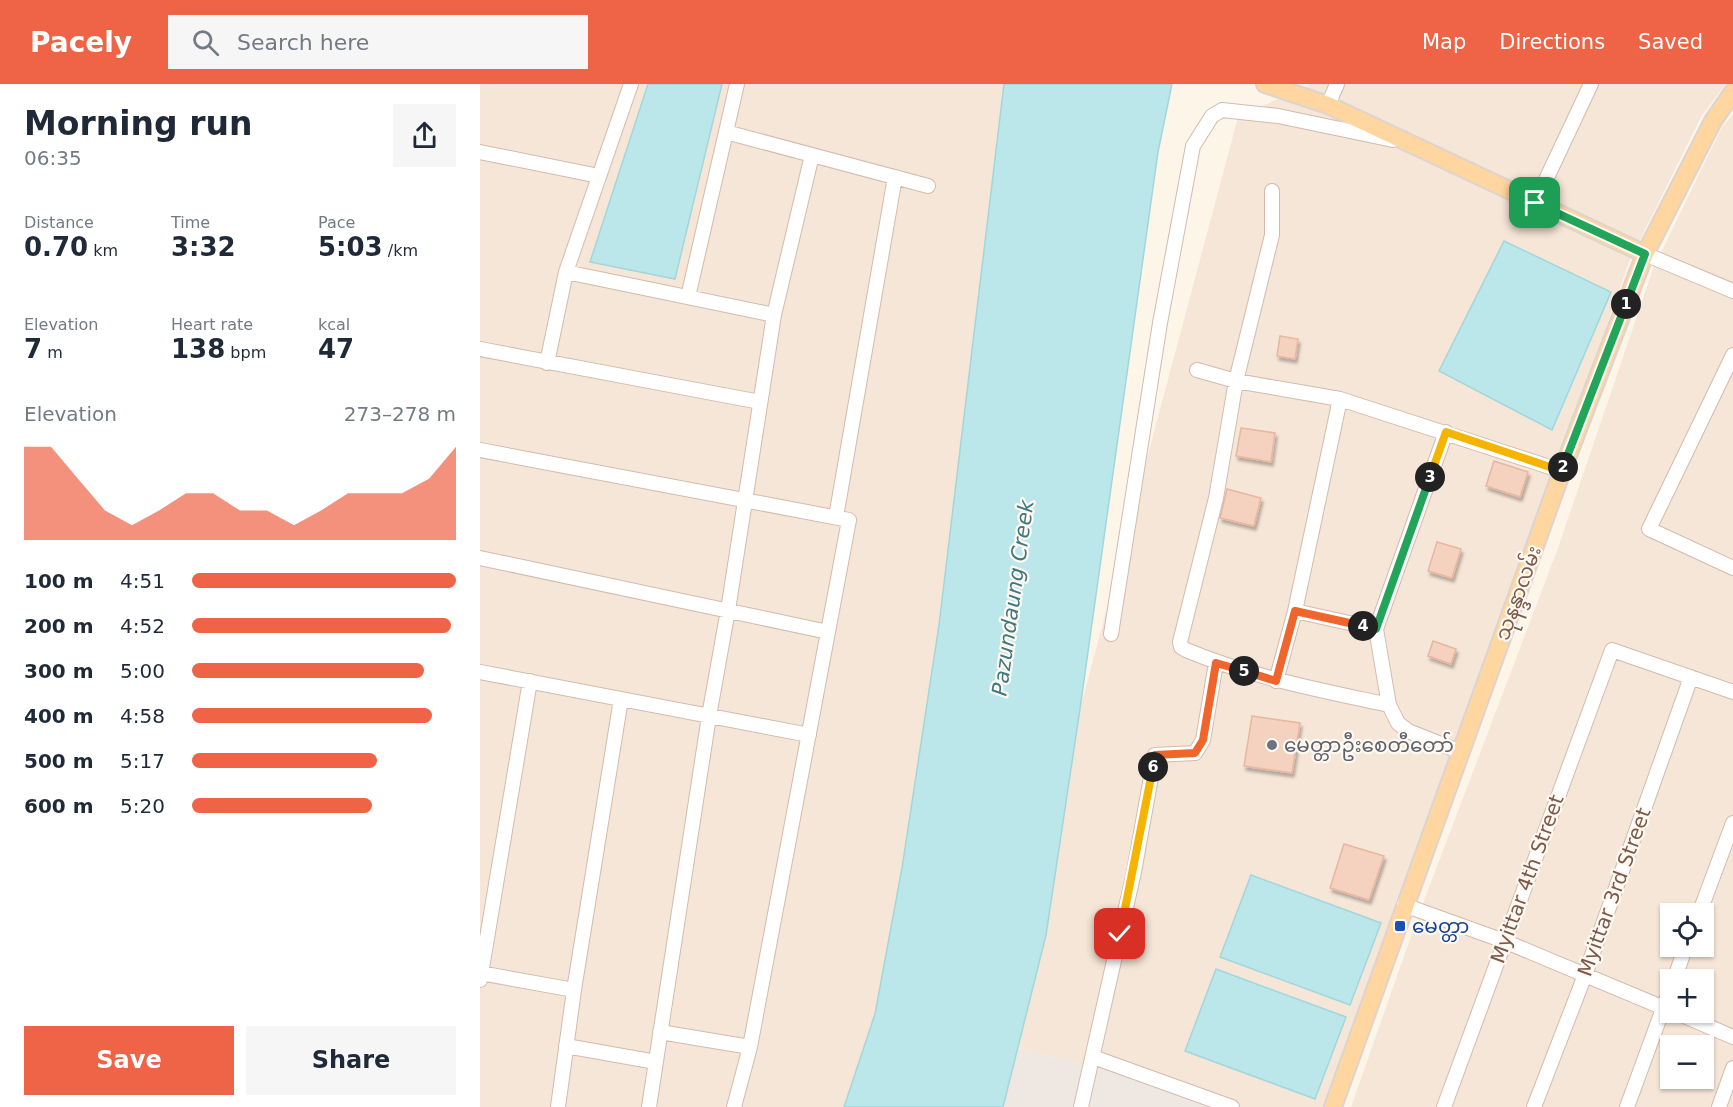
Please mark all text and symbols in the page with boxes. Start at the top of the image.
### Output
search box [168,15,588,69]
text: Pacely [30,26,132,59]
icon: search [189,26,222,59]
text: Search here [237,30,369,55]
text: Map [1422,30,1466,54]
text: Directions [1499,30,1605,54]
text: Saved [1638,30,1703,54]
text: Morning run [24,104,252,143]
button: share [393,104,456,167]
text: 06:35 [24,146,82,170]
pin [1509,177,1560,228]
icon: arrive [1518,186,1551,219]
text: Distance [24,213,94,232]
text: Time [171,213,210,232]
text: Pace [318,213,355,232]
text: 0.70 [24,232,88,262]
text: 3:32 [171,232,236,262]
text: 5:03 [318,232,383,262]
text: km [88,241,118,260]
text: /km [383,241,418,260]
pin: 1 [1611,289,1641,319]
text: 1 [1620,294,1632,313]
text: Elevation [24,315,98,334]
text: Heart rate [171,315,253,334]
text: kcal [318,315,350,334]
text: 7 [24,334,42,364]
text: 138 [171,334,225,364]
text: 47 [318,334,354,364]
text: m [42,343,63,362]
text: bpm [225,343,266,362]
text: Elevation [24,402,117,426]
text: 273–278 m [344,402,456,426]
pin: 2 [1548,452,1578,482]
text: 2 [1557,457,1569,476]
pin: 3 [1415,462,1445,492]
text: 3 [1424,467,1436,486]
water label: Pazundaung Creek [987,498,1039,697]
street label: သုနန္ဒာလမ်း [1488,542,1551,645]
text: 100 m [24,569,94,593]
text: 4:51 [120,569,165,593]
pin: 4 [1348,611,1378,641]
text: 200 m [24,614,94,638]
text: 4:52 [120,614,165,638]
text: 4 [1357,616,1369,635]
pin: 5 [1229,656,1259,686]
text: 300 m [24,659,94,683]
text: 5:00 [120,659,165,683]
text: 5 [1238,661,1250,680]
text: 400 m [24,704,94,728]
text: 4:58 [120,704,165,728]
place label: မေတ္တာဦးစေတီတော် [1284,731,1454,761]
marker: မေတ္တာဦးစေတီတော် [1265,738,1279,752]
text: 500 m [24,749,94,773]
text: 5:17 [120,749,165,773]
pin: 6 [1138,752,1168,782]
text: 6 [1147,757,1159,776]
street label: Myittar 4th Street [1485,791,1569,967]
text: 600 m [24,794,94,818]
text: 5:20 [120,794,165,818]
street label: Myittar 3rd Street [1572,804,1656,980]
map controls [1660,903,1714,1089]
button: locate [1660,903,1714,957]
pin [1094,908,1145,959]
place label: မေတ္တာ [1412,914,1469,942]
icon: check [1103,917,1136,950]
marker: မေတ္တာ [1393,919,1407,933]
button: + [1660,969,1714,1023]
button: Save [24,1026,234,1095]
button: Share [246,1026,456,1095]
button: − [1660,1035,1714,1089]

